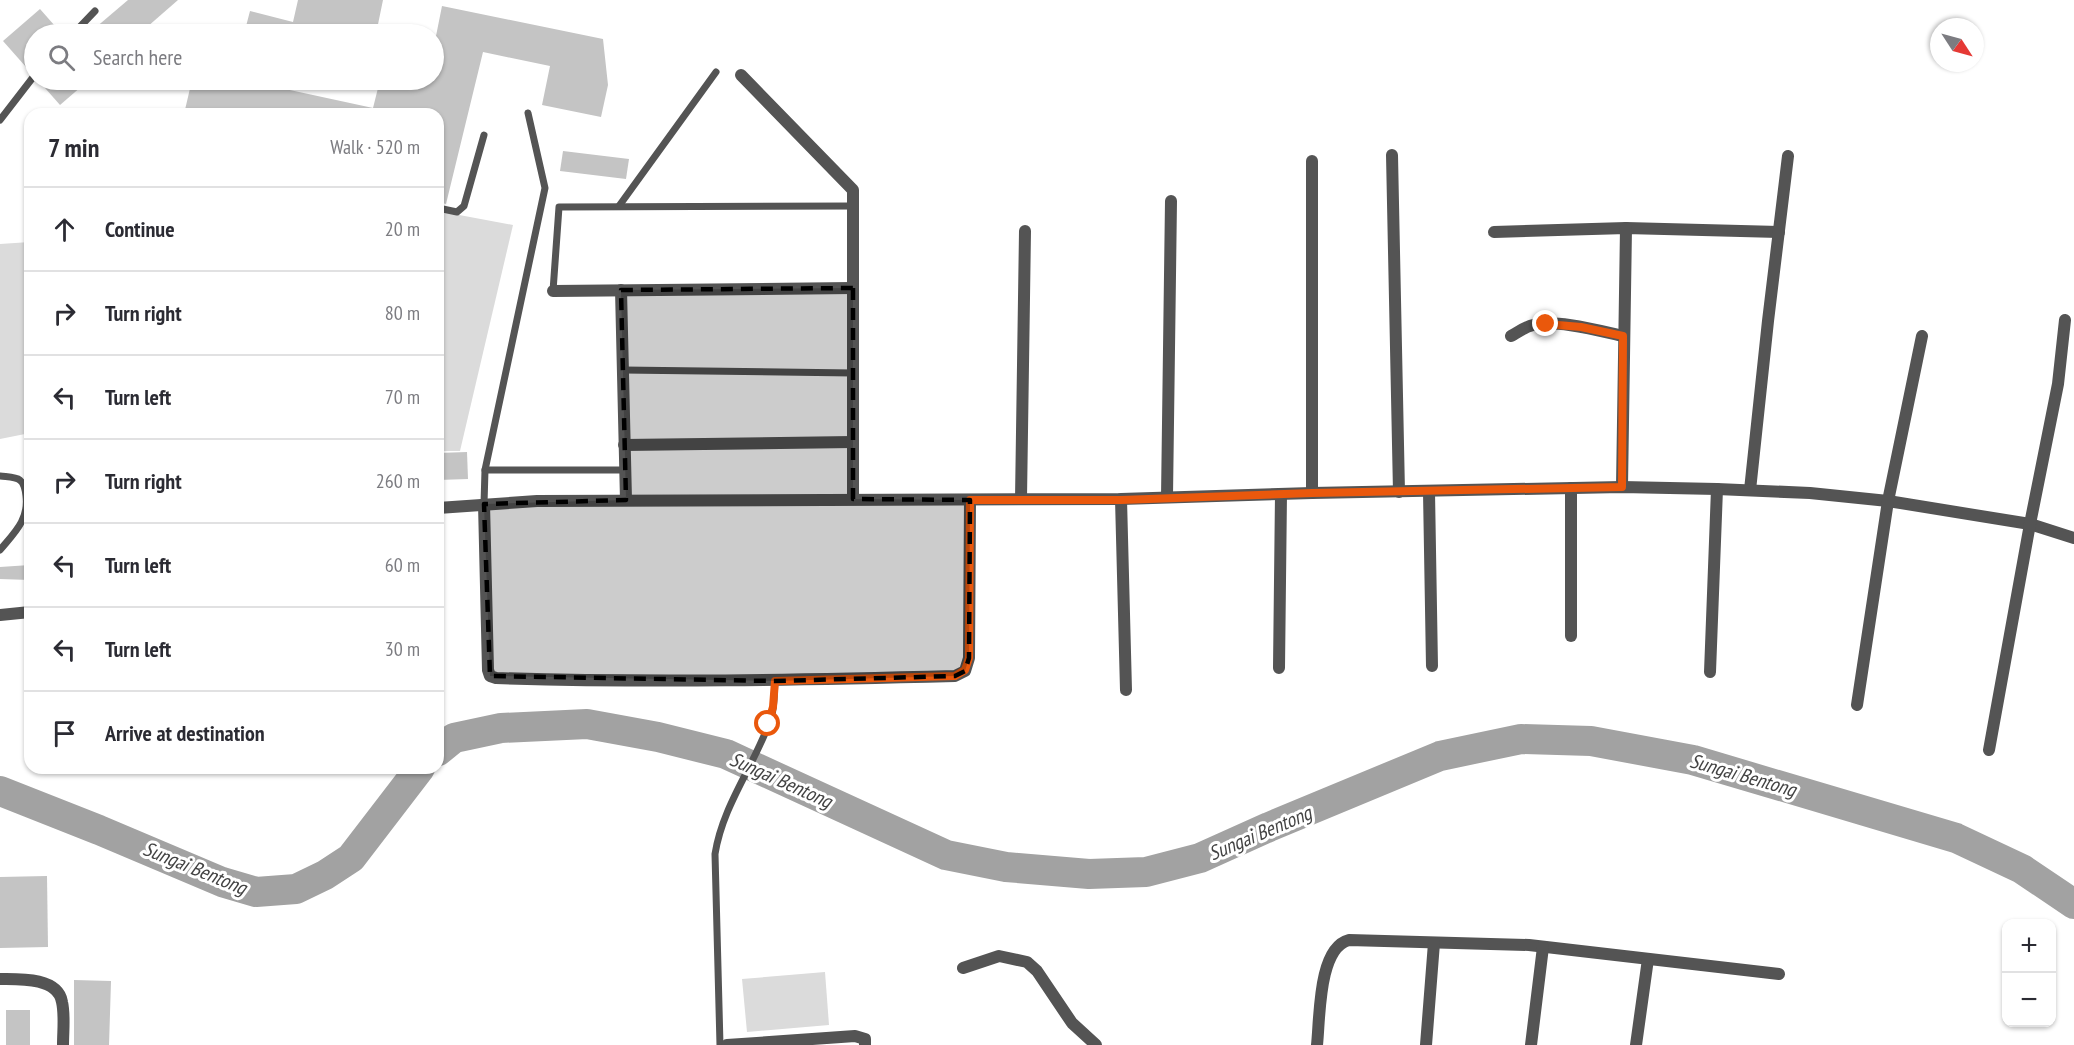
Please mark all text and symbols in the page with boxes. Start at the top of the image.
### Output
north arrow [1930,18,1984,72]
search box [24,24,444,90]
icon: search [45,41,78,74]
text: Search here [93,43,182,71]
text: 7 min [48,131,99,164]
text: Walk · 520 m [330,134,420,160]
icon: ahead [48,213,81,246]
text: Continue [105,215,175,243]
text: 20 m [385,216,420,242]
icon: right [48,297,81,330]
text: Turn right [105,299,182,327]
text: 80 m [385,300,420,326]
route end [1532,310,1558,336]
icon: left [48,381,81,414]
text: Turn left [105,383,171,411]
text: 70 m [385,384,420,410]
icon: right [48,465,81,498]
text: Turn right [105,467,182,495]
text: 260 m [376,468,420,494]
icon: left [48,549,81,582]
text: Turn left [105,551,171,579]
text: 60 m [385,552,420,578]
icon: left [48,633,81,666]
text: Turn left [105,635,171,663]
text: 30 m [385,636,420,662]
route start [754,710,780,736]
icon: arrive [48,717,81,750]
text: Arrive at destination [105,719,265,747]
water label: Sungai Bentong [726,746,837,815]
water label: Sungai Bentong [1687,747,1800,803]
water label: Sungai Bentong [1205,799,1317,866]
water label: Sungai Bentong [140,836,252,901]
map controls [2002,919,2056,1027]
button: + [2002,919,2056,973]
button: − [2002,973,2056,1027]

